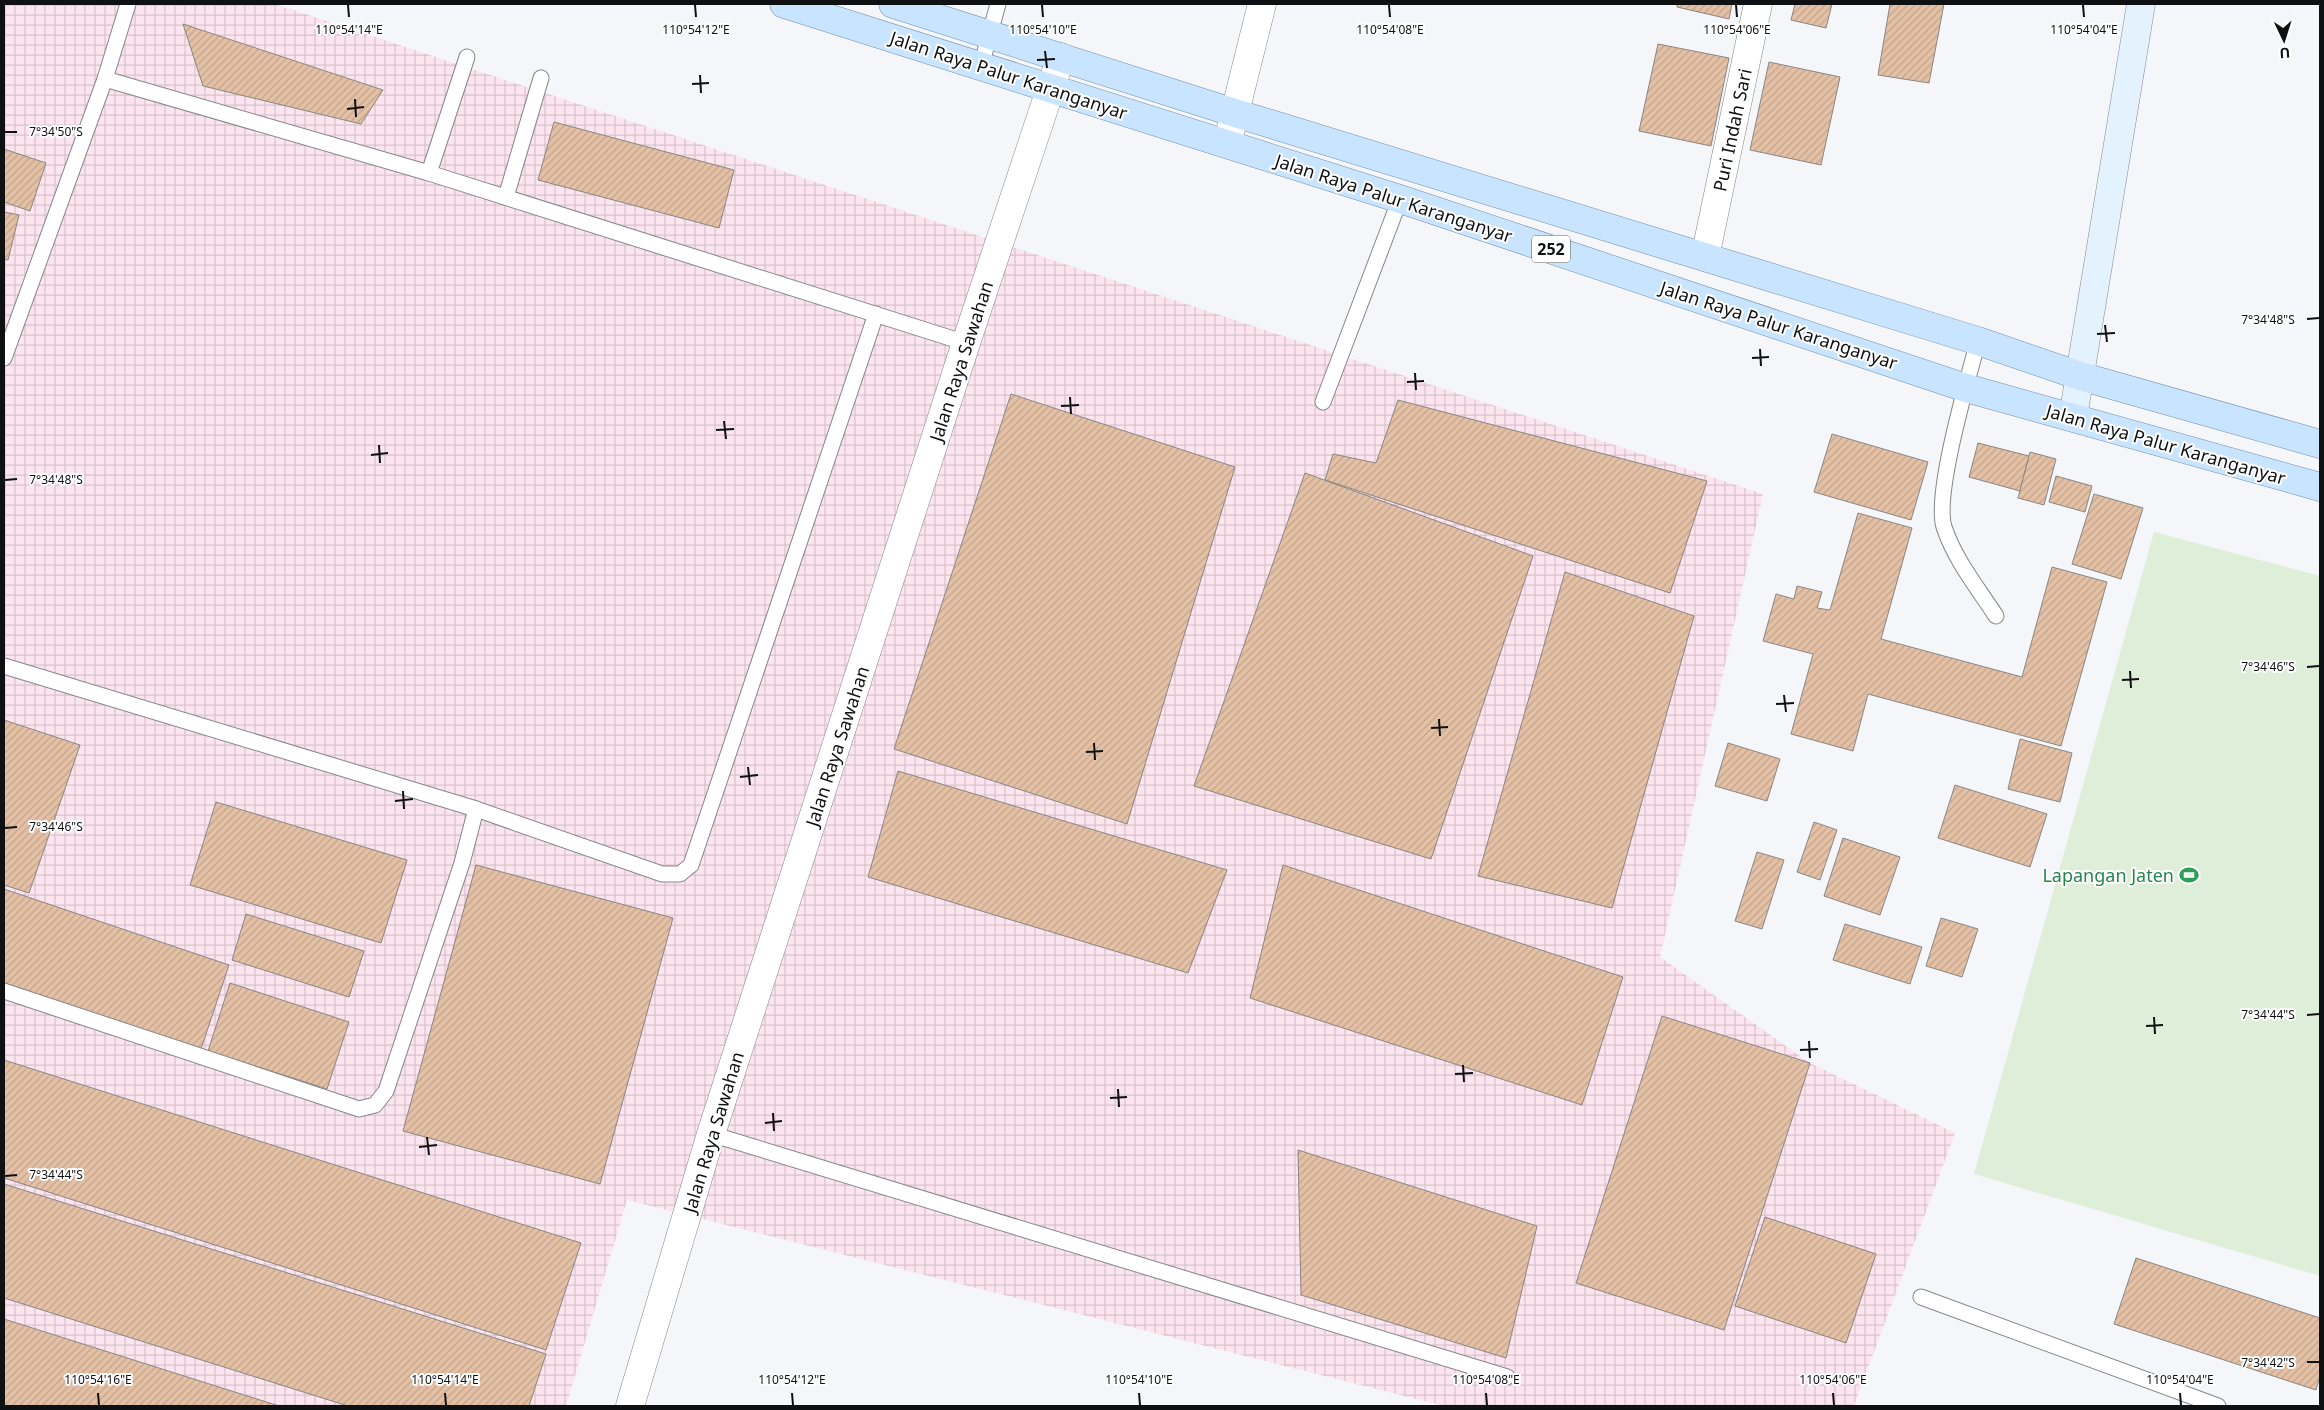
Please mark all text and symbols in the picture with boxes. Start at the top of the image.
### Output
north arrow [2259,15,2309,65]
text: 110°54'14"E [315,21,383,38]
text: 110°54'12"E [662,21,730,38]
text: 110°54'10"E [1009,21,1077,38]
text: 110°54'08"E [1356,21,1424,38]
text: 110°54'06"E [1703,21,1771,38]
text: 110°54'04"E [2050,21,2118,38]
street label: Jalan Raya Palur Karanganyar [885,25,1131,125]
text: U [2279,44,2291,63]
street label: Puri Indah Sari [1707,66,1757,194]
text: 7°34'50"S [29,123,83,140]
street label: Jalan Raya Palur Karanganyar [1270,148,1516,248]
road number: 252 [1532,235,1570,262]
street label: Jalan Raya Palur Karanganyar [1655,275,1901,375]
street label: Jalan Raya Sawahan [923,278,998,446]
text: 7°34'48"S [2241,311,2295,328]
street label: Jalan Raya Palur Karanganyar [2041,398,2289,490]
text: 7°34'48"S [29,471,83,488]
text: 7°34'46"S [2241,658,2295,675]
street label: Jalan Raya Sawahan [799,663,874,831]
text: 7°34'46"S [29,818,83,835]
place label: Lapangan Jaten [2042,863,2174,887]
sports icon: Lapangan Jaten [2178,864,2200,886]
text: 7°34'44"S [2241,1006,2295,1023]
street label: Jalan Raya Sawahan [676,1048,749,1217]
text: 7°34'44"S [29,1166,83,1183]
text: 7°34'42"S [2241,1354,2295,1371]
text: 110°54'16"E [64,1371,132,1388]
text: 110°54'14"E [411,1371,479,1388]
text: 110°54'12"E [758,1371,826,1388]
text: 110°54'10"E [1105,1371,1173,1388]
text: 110°54'08"E [1452,1371,1520,1388]
text: 110°54'06"E [1799,1371,1867,1388]
text: 110°54'04"E [2146,1371,2214,1388]

